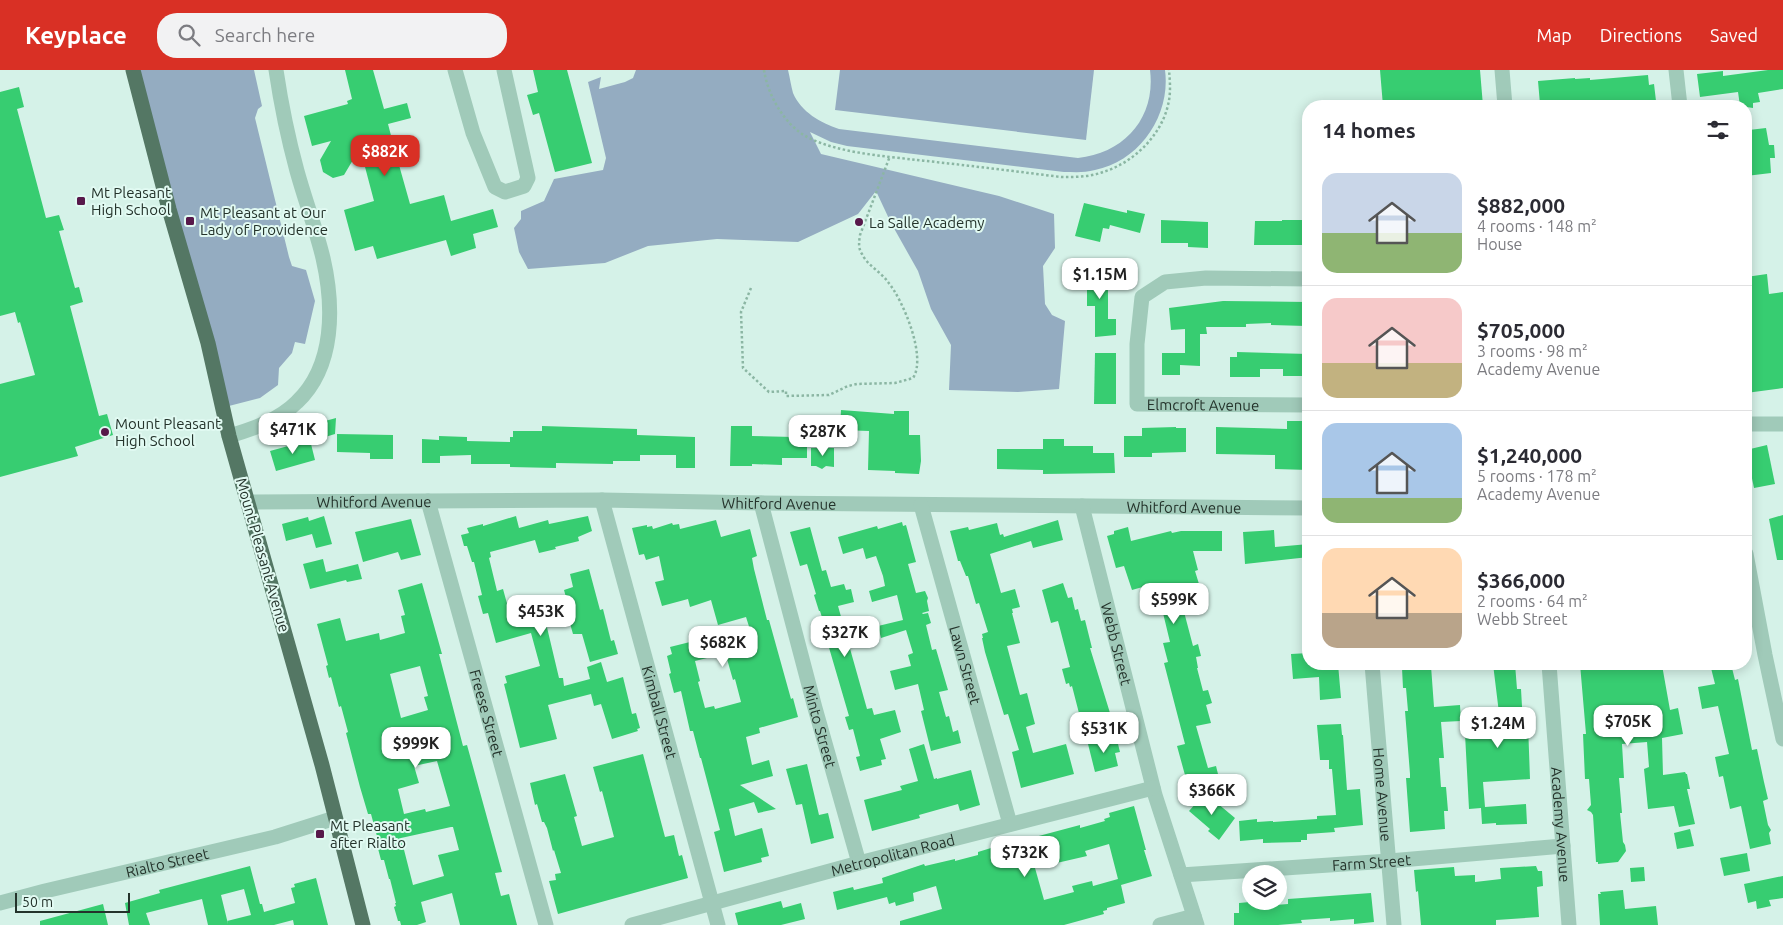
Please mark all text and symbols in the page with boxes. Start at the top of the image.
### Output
search box [157,13,507,58]
icon: search [175,21,203,49]
text: Keyplace [25,22,127,49]
text: Search here [215,24,315,46]
text: Map [1536,25,1572,45]
text: Directions [1600,25,1682,45]
text: Saved [1710,25,1758,45]
icon: filters [1704,116,1732,144]
text: 14 homes [1322,118,1416,142]
pin: $882K [350,134,420,177]
text: $882K [362,142,408,160]
place label: Mt Pleasant High School [91,184,171,218]
icon: home [1362,193,1422,253]
text: $882,000 [1477,193,1565,217]
marker: Mt Pleasant High School [75,195,87,207]
place label: Mt Pleasant at Our Lady of Providence [200,204,328,238]
place label: La Salle Academy [869,214,985,231]
marker: Mt Pleasant at Our Lady of Providence [184,215,196,227]
marker: La Salle Academy [853,216,865,228]
text: 4 rooms · 148 m² [1477,217,1597,235]
text: House [1477,235,1522,253]
pin: $1.15M [1059,258,1141,300]
text: $1.15M [1073,265,1127,283]
icon: home [1362,318,1422,378]
text: $705,000 [1477,318,1565,342]
text: 3 rooms · 98 m² [1477,342,1588,360]
text: Academy Avenue [1477,360,1600,378]
street label: Elmcroft Avenue [1147,396,1259,413]
pin: $471K [258,412,328,455]
pin: $287K [788,414,858,457]
place label: Mount Pleasant High School [115,415,221,449]
text: $471K [270,420,316,438]
text: $287K [800,422,846,440]
marker: Mount Pleasant High School [99,426,111,438]
icon: home [1362,443,1422,503]
text: $1,240,000 [1477,443,1582,467]
text: 5 rooms · 178 m² [1477,467,1597,485]
street label: Mount Pleasant Avenue [233,476,293,634]
text: Academy Avenue [1477,485,1600,503]
street label: Whitford Avenue [316,492,432,510]
street label: Whitford Avenue [721,494,837,512]
street label: Whitford Avenue [1126,498,1242,516]
icon: home [1362,568,1422,628]
text: $366,000 [1477,568,1565,592]
pin: $599K [1139,582,1209,625]
text: $599K [1151,590,1197,608]
text: 2 rooms · 64 m² [1477,592,1588,610]
pin: $453K [506,594,576,637]
street label: Webb Street [1098,600,1135,687]
text: $453K [518,602,564,620]
text: Webb Street [1477,610,1567,628]
pin: $327K [810,616,880,658]
text: $327K [822,623,868,641]
street label: Lawn Street [947,624,985,706]
pin: $682K [688,626,758,668]
text: $682K [700,633,746,651]
street label: Kimball Street [639,664,681,761]
street label: Freese Street [467,667,507,759]
street label: Minto Street [801,683,840,770]
pin: $705K [1593,704,1663,747]
pin: $1.24M [1457,706,1539,749]
pin: $531K [1069,712,1139,754]
text: $705K [1605,712,1651,730]
text: $1.24M [1471,714,1525,732]
text: $531K [1081,719,1127,737]
pin: $999K [381,726,451,769]
text: $999K [393,734,439,752]
street label: Home Avenue [1371,747,1395,842]
street label: Academy Avenue [1548,766,1574,883]
pin: $366K [1177,774,1247,816]
text: $366K [1189,781,1235,799]
place label: Mt Pleasant after Rialto [330,817,410,851]
marker: Mt Pleasant after Rialto [314,828,326,840]
street label: Metropolitan Road [829,830,956,879]
pin: $732K [990,836,1060,878]
text: $732K [1002,843,1048,861]
street label: Rialto Street [124,844,210,880]
street label: Farm Street [1332,851,1412,873]
map controls [1242,865,1287,910]
button: layers [1242,865,1287,910]
scale bar [15,890,130,913]
text: 50 m [22,894,53,910]

